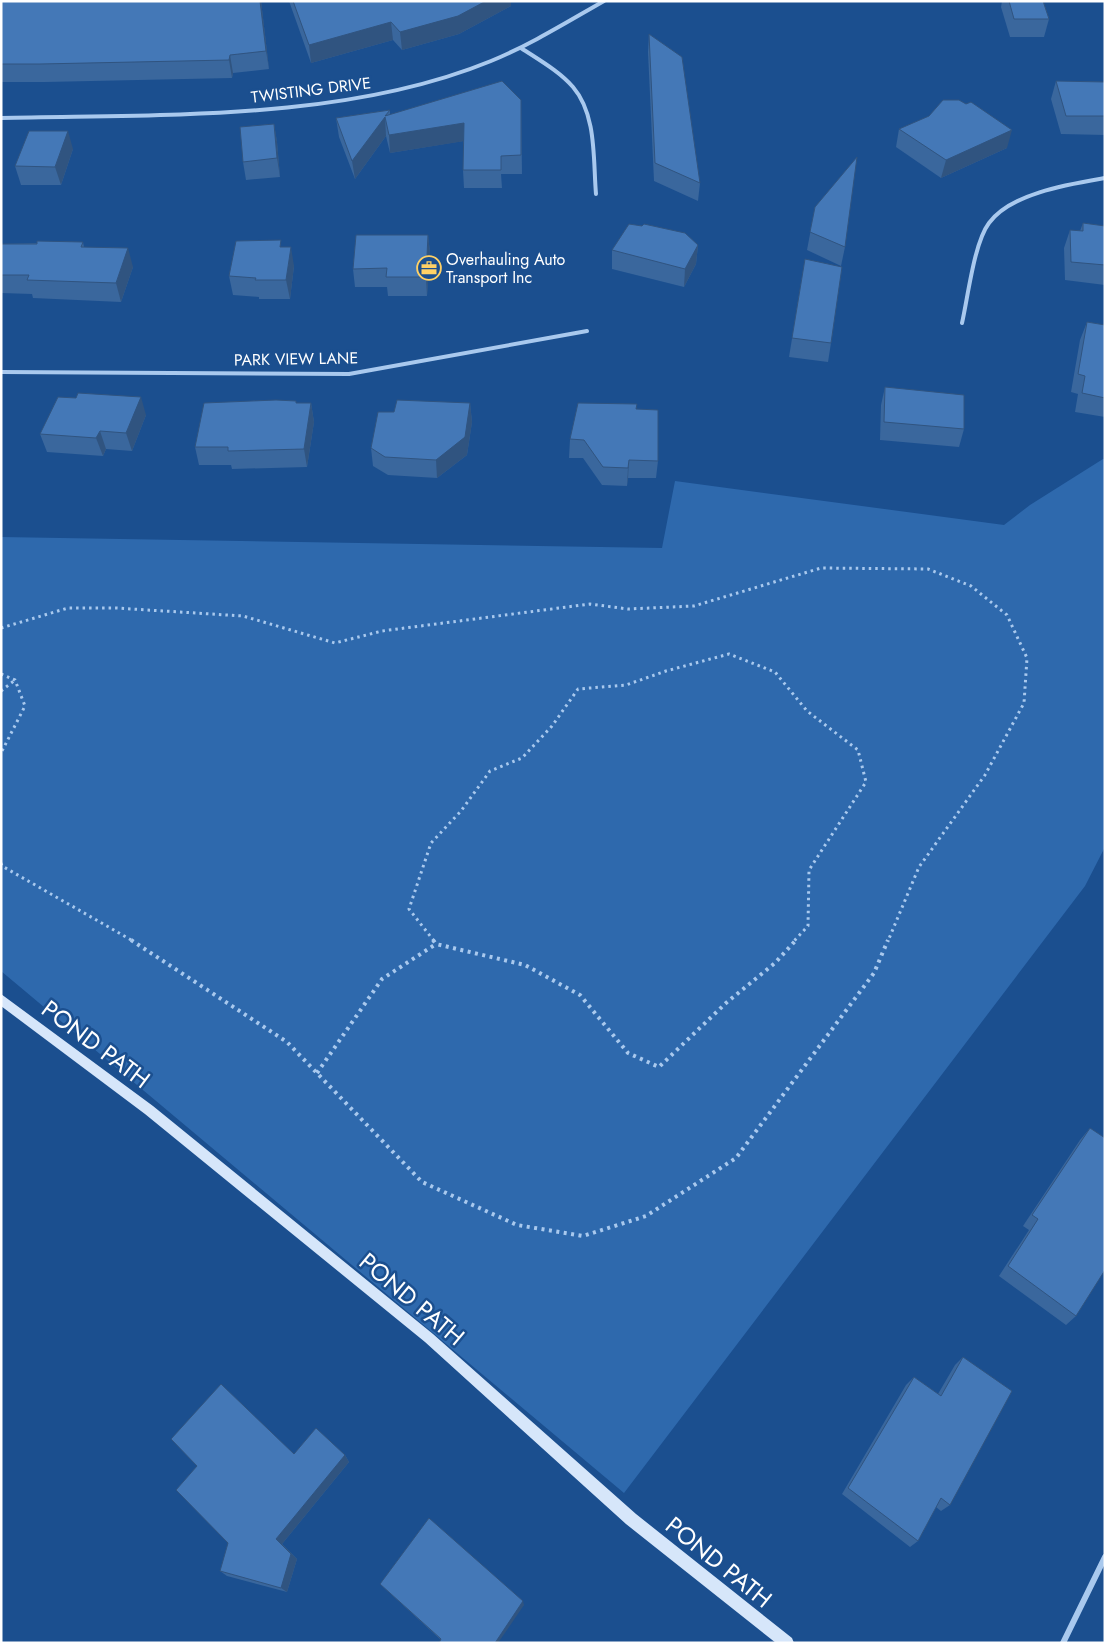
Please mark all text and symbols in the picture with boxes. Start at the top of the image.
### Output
street label: TWISTING DRIVE [250,71,372,109]
place label: Overhauling Auto Transport Inc [446,248,566,289]
office icon: Overhauling Auto Transport Inc [416,255,442,281]
street label: PARK VIEW LANE [234,346,358,372]
street label: POND PATH [34,991,158,1097]
street label: POND PATH [352,1244,472,1354]
street label: POND PATH [658,1508,780,1616]

